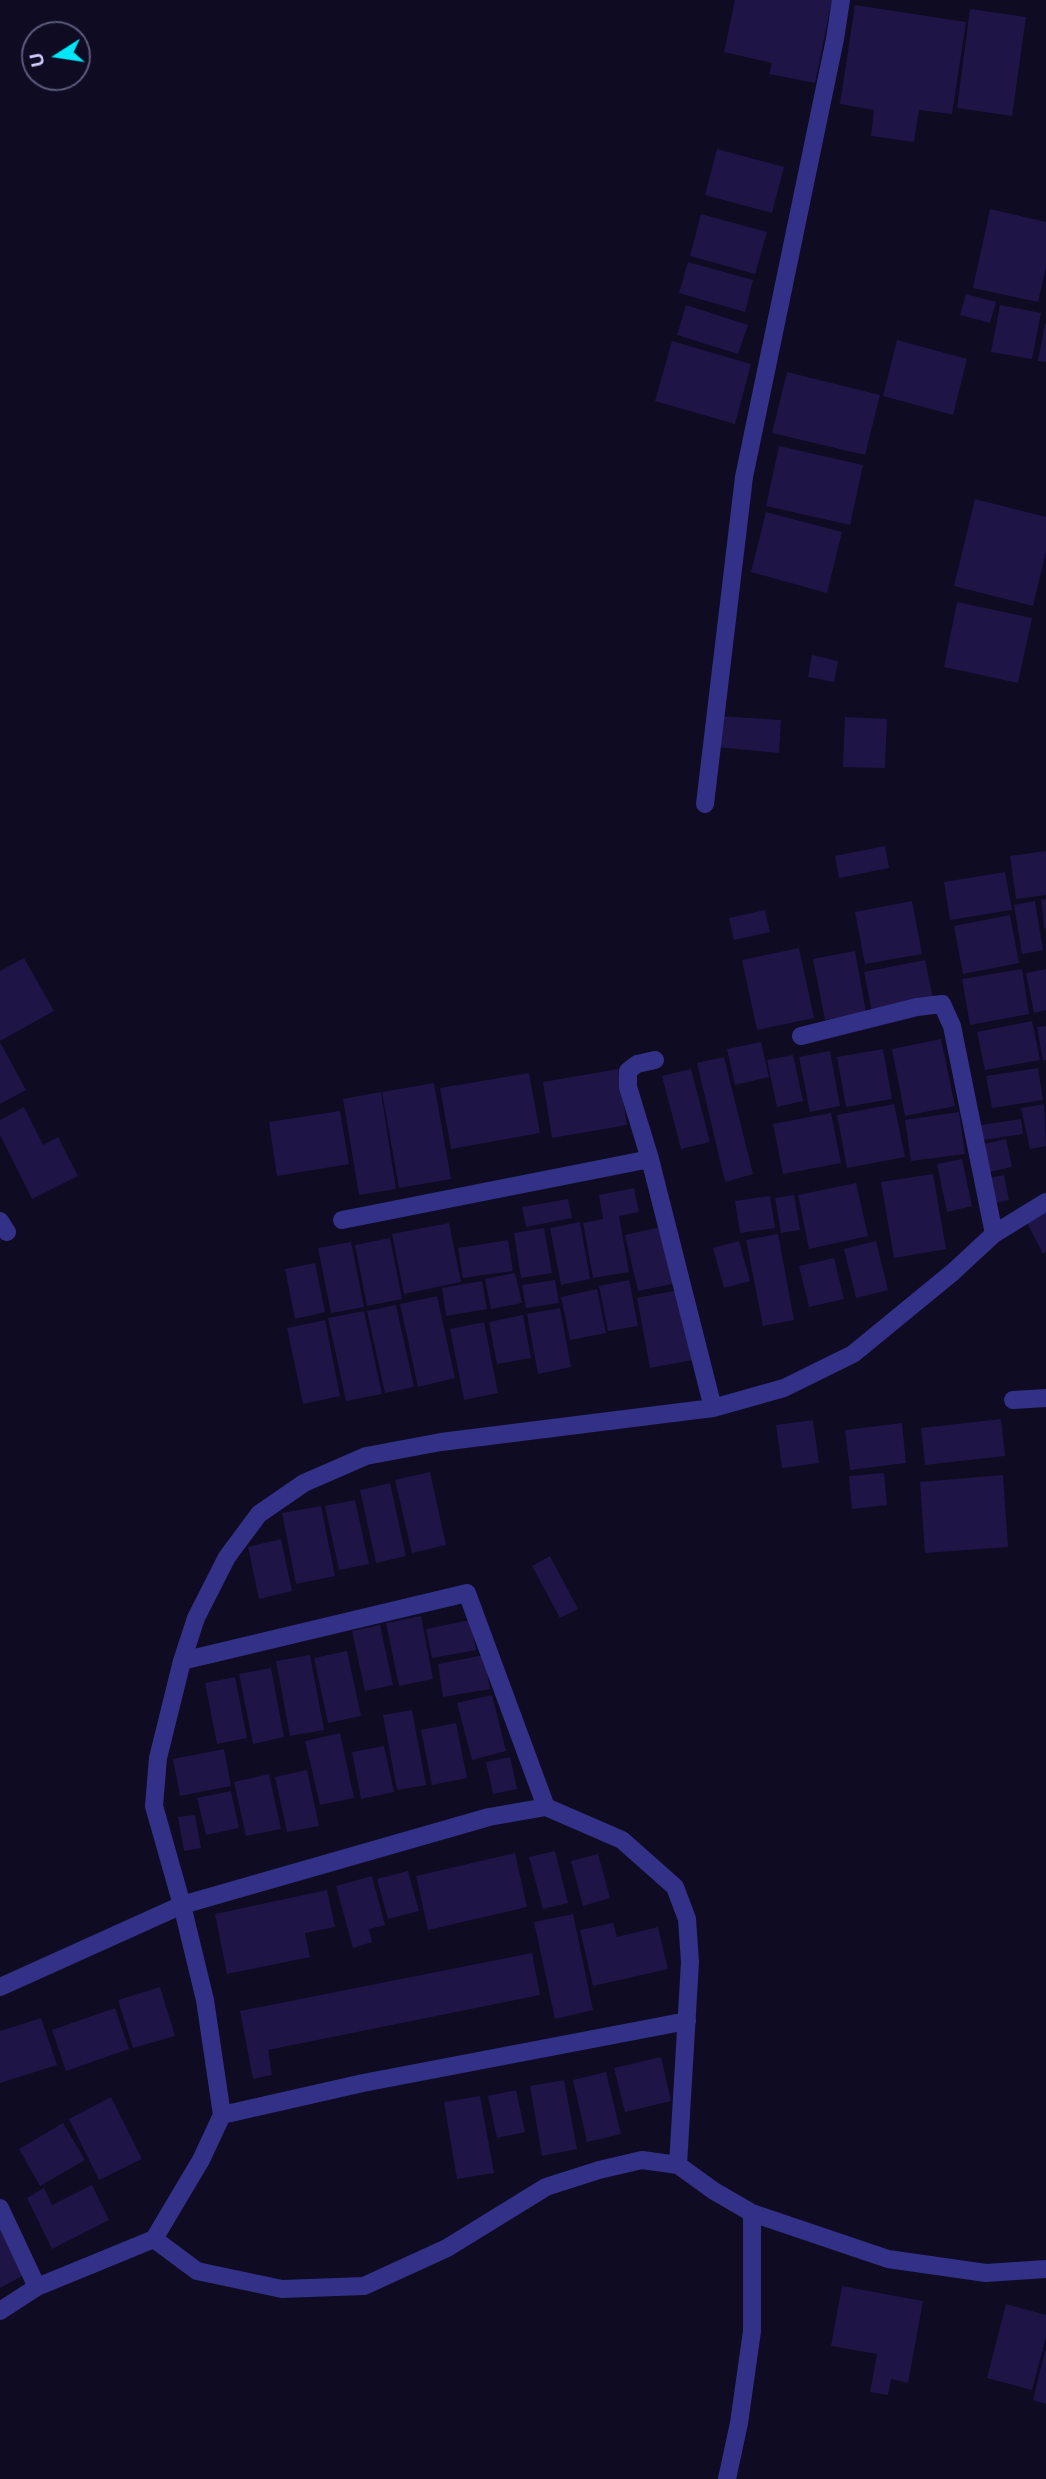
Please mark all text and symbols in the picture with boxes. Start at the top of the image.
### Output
north arrow [21,21,91,91]
text: U [25,51,49,69]

